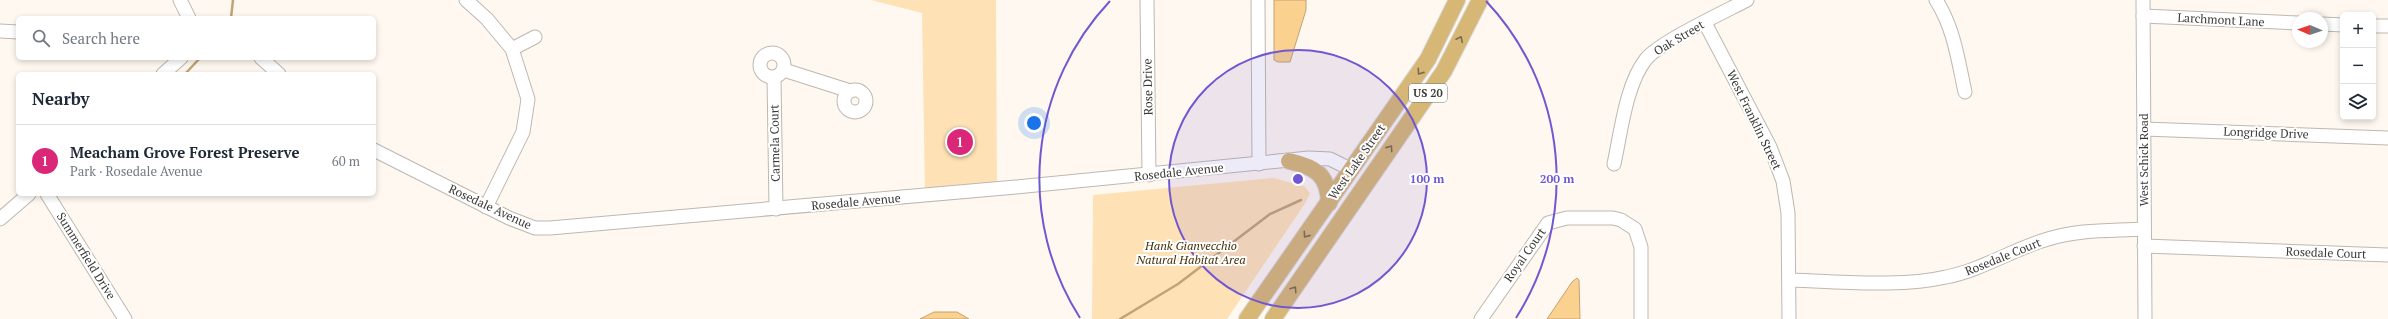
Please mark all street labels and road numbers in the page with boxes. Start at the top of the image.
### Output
street label: Larchmont Lane [2177,10,2265,29]
street label: Oak Street [1651,16,1707,58]
street label: Rose Drive [1140,58,1155,116]
street label: West Franklin Street [1724,68,1785,172]
road number: US 20 [1409,84,1447,102]
street label: Carmela Court [766,104,783,182]
street label: West Schick Road [2136,113,2151,207]
street label: West Lake Street [1325,121,1388,202]
street label: Longridge Drive [2223,124,2309,141]
street label: Rosedale Avenue [1134,159,1224,184]
street label: Rosedale Avenue [446,181,534,232]
street label: Rosedale Avenue [811,190,901,213]
street label: Summerfield Drive [54,209,119,302]
street label: Royal Court [1501,224,1549,285]
street label: Rosedale Court [1963,234,2043,279]
street label: Rosedale Court [2285,244,2367,261]

